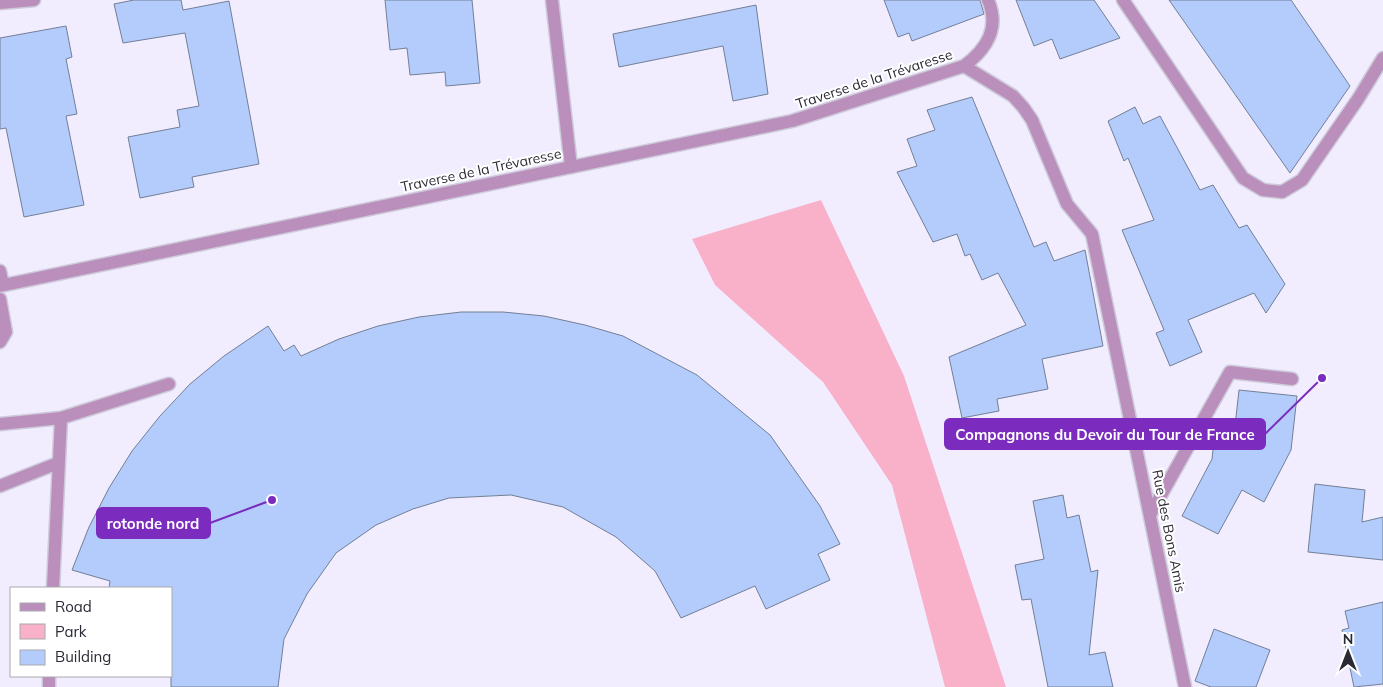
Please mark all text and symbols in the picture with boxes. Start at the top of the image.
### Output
street label: Traverse de la Trévaresse [793,45,955,113]
street label: Traverse de la Trévaresse [399,144,563,196]
callout: Compagnons du Devoir du Tour de France [945,419,1265,449]
text: Compagnons du Devoir du Tour de France [955,425,1255,444]
street label: Rue des Bons Amis [1148,468,1190,594]
callout: rotonde nord [97,508,210,538]
text: rotonde nord [107,514,199,533]
legend [10,587,172,677]
text: Road [55,597,92,616]
text: Park [55,622,87,641]
north arrow [1323,627,1373,677]
text: N [1343,630,1353,648]
text: Building [55,647,111,666]

